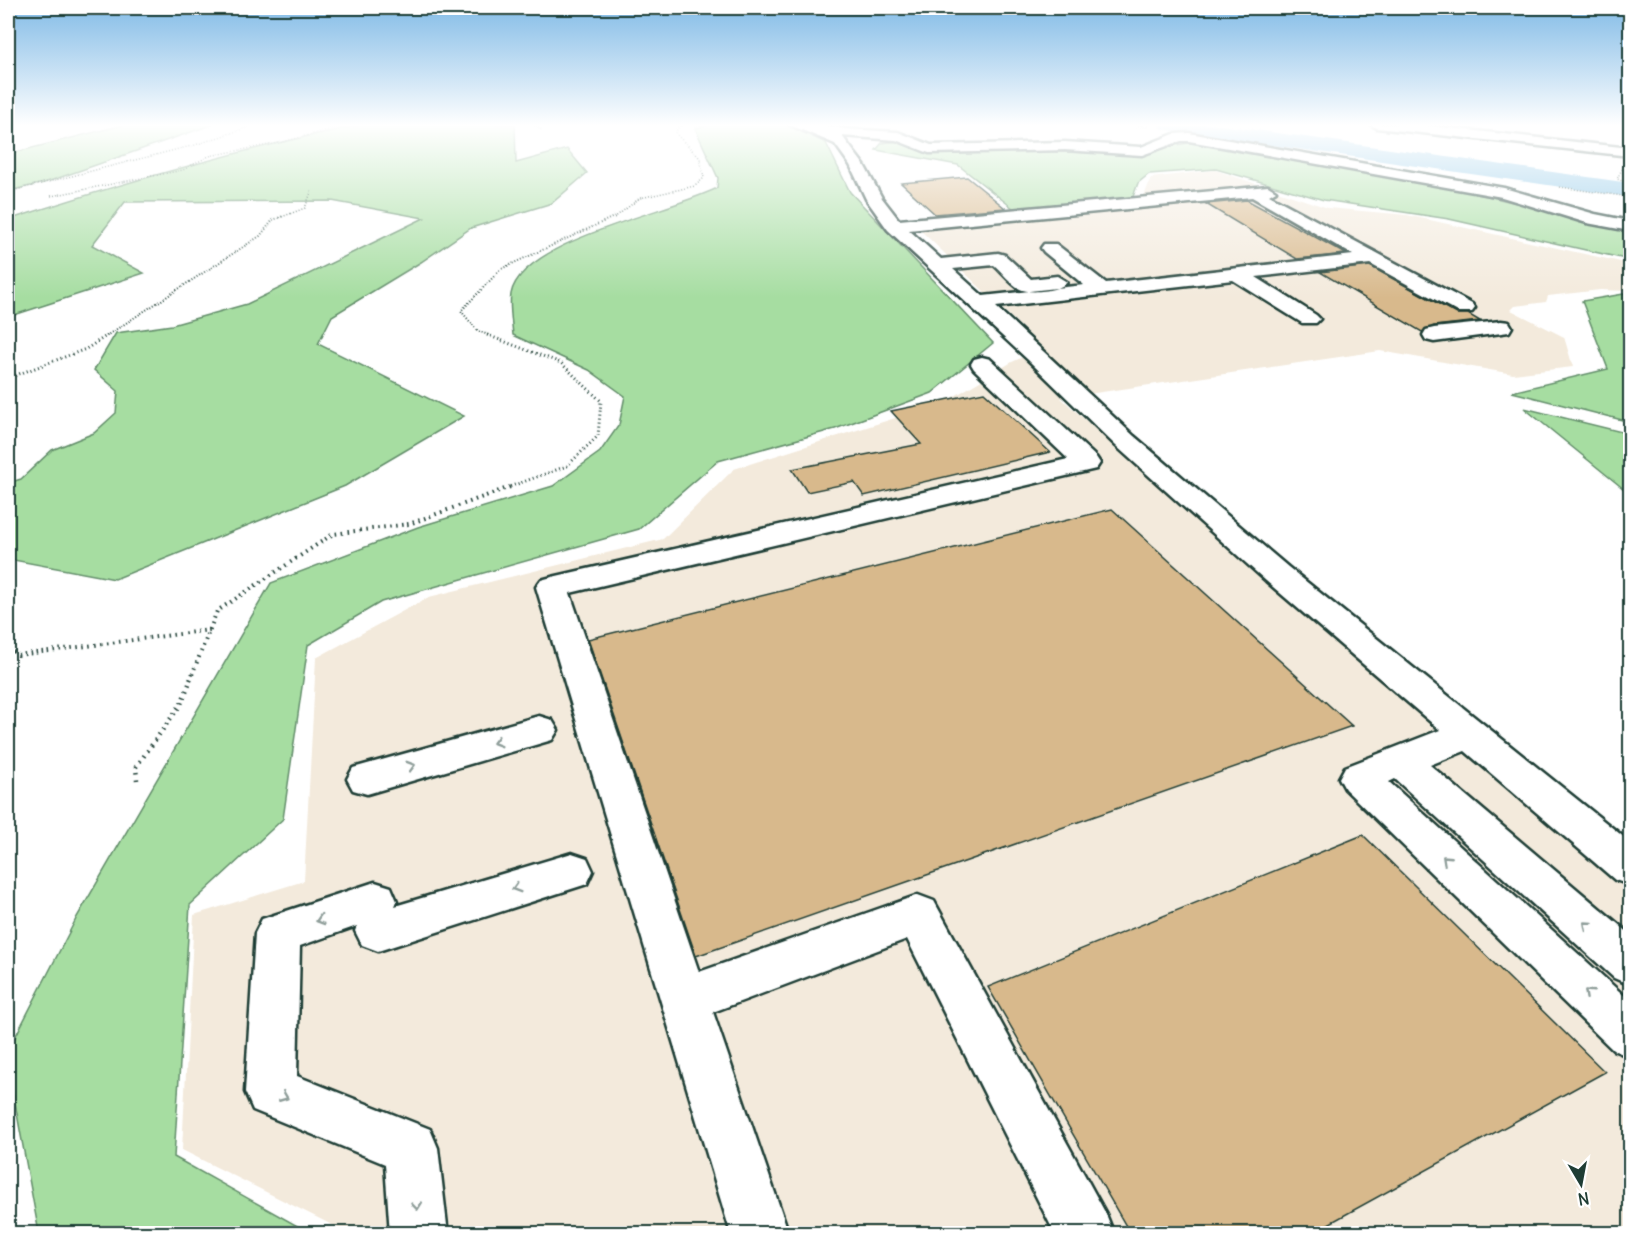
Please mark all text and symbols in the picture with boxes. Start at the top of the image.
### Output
one-way arrow [493,735,503,747]
one-way arrow [405,761,416,773]
one-way arrow [1442,855,1452,866]
one-way arrow [511,881,522,893]
one-way arrow [315,912,326,925]
one-way arrow [1583,921,1593,932]
one-way arrow [1584,989,1595,1000]
one-way arrow [277,1090,288,1102]
north arrow [1551,1154,1611,1214]
text: N [1576,1188,1591,1210]
one-way arrow [410,1201,423,1210]

